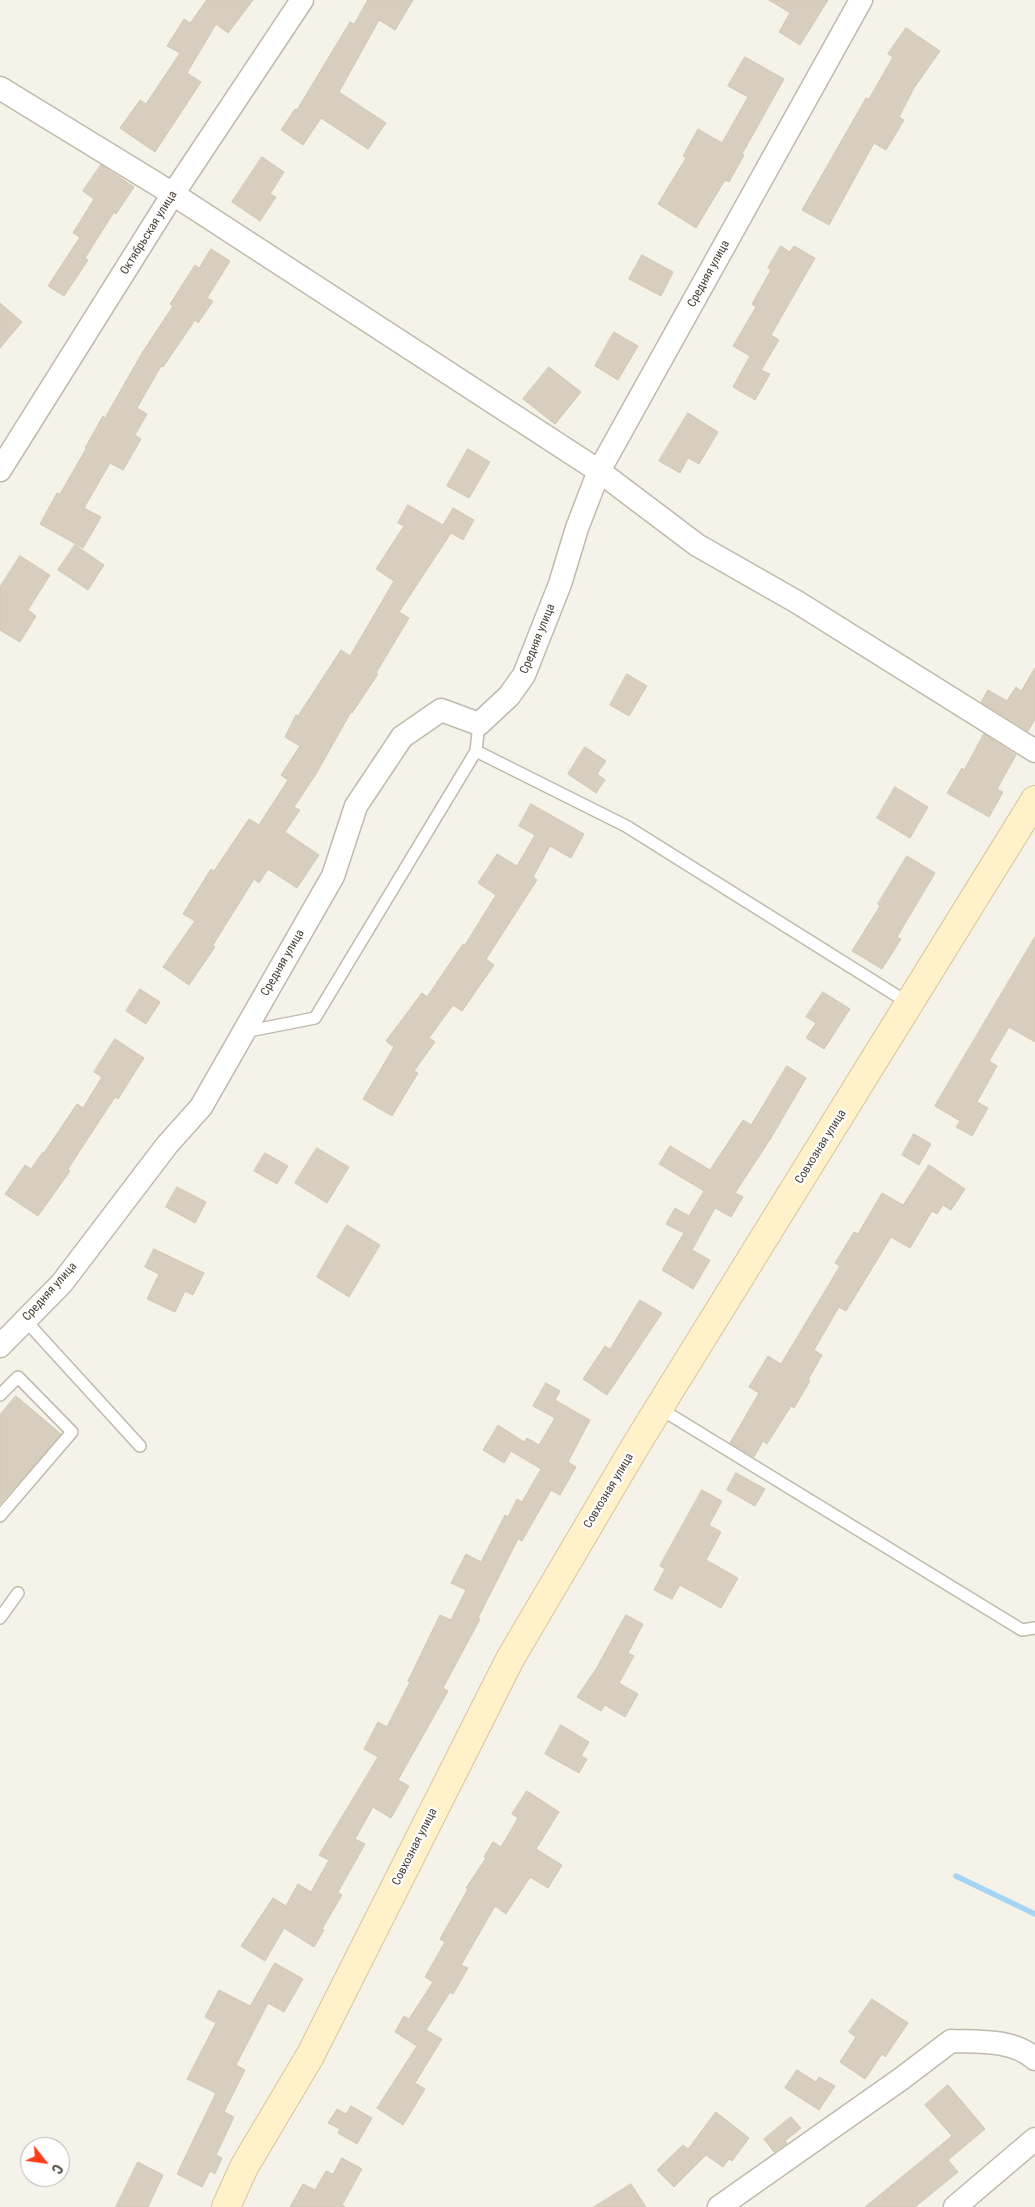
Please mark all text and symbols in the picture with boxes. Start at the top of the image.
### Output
street label: Октябрьская улица [117,189,181,277]
street label: Средняя улица [685,238,733,310]
street label: Средняя улица [517,602,559,676]
street label: Средняя улица [258,927,308,999]
street label: Совхозная улица [792,1107,850,1187]
street label: Средняя улица [20,1260,80,1324]
street label: Совхозная улица [581,1451,637,1531]
street label: Совхозная улица [389,1806,441,1888]
north arrow [20,2137,70,2187]
text: С [48,2162,66,2176]

